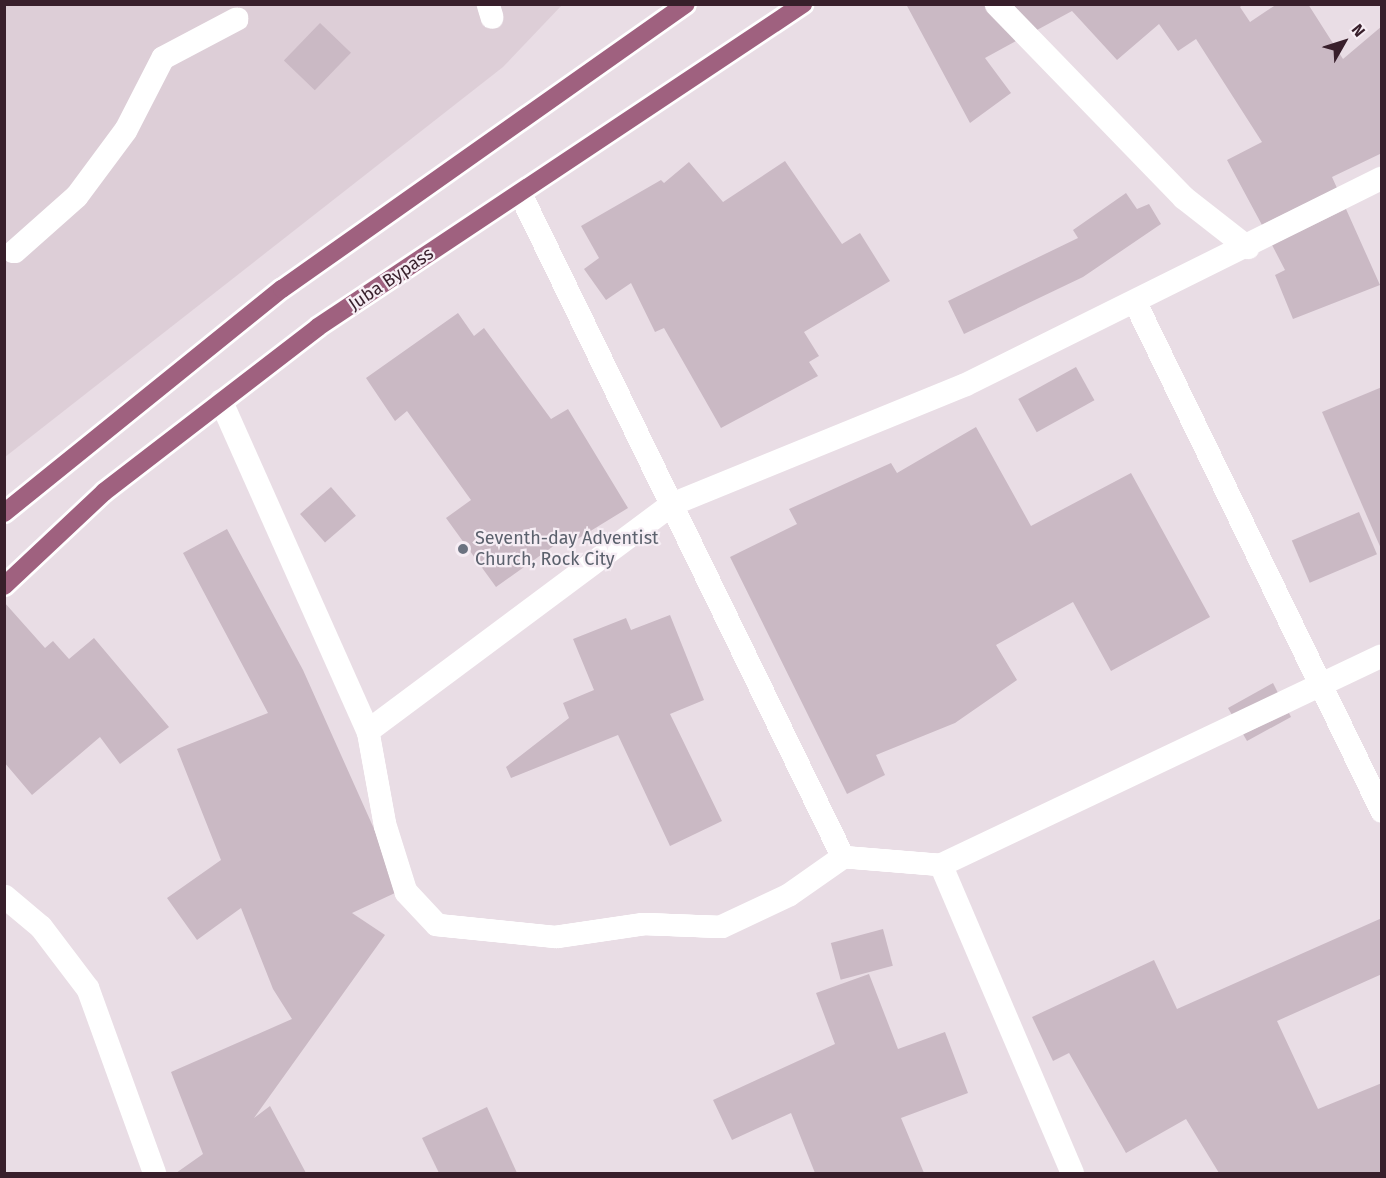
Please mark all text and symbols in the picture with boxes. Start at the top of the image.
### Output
north arrow [1314,12,1374,72]
text: N [1348,20,1369,40]
street label: Juba Bypass [345,243,437,315]
place label: Seventh-day Adventist Church, Rock City [475,528,659,570]
marker: Seventh-day Adventist Church, Rock City [456,542,470,556]

